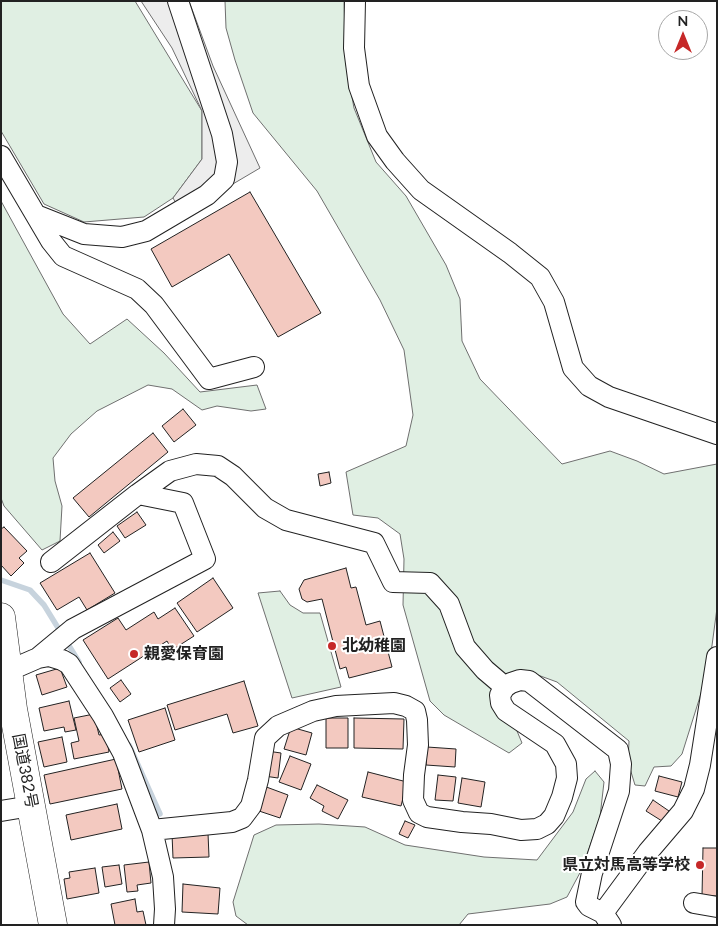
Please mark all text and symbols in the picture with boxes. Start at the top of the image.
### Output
north arrow [658,10,708,60]
text: N [678,12,688,29]
place label: 北幼稚園 [342,636,406,656]
marker: 北幼稚園 [326,640,338,652]
place label: 親愛保育園 [144,644,224,664]
marker: 親愛保育園 [128,648,140,660]
street label: 国道382号 [8,732,42,810]
place label: 県立対馬高等学校 [562,855,690,875]
marker: 県立対馬高等学校 [694,859,706,871]

